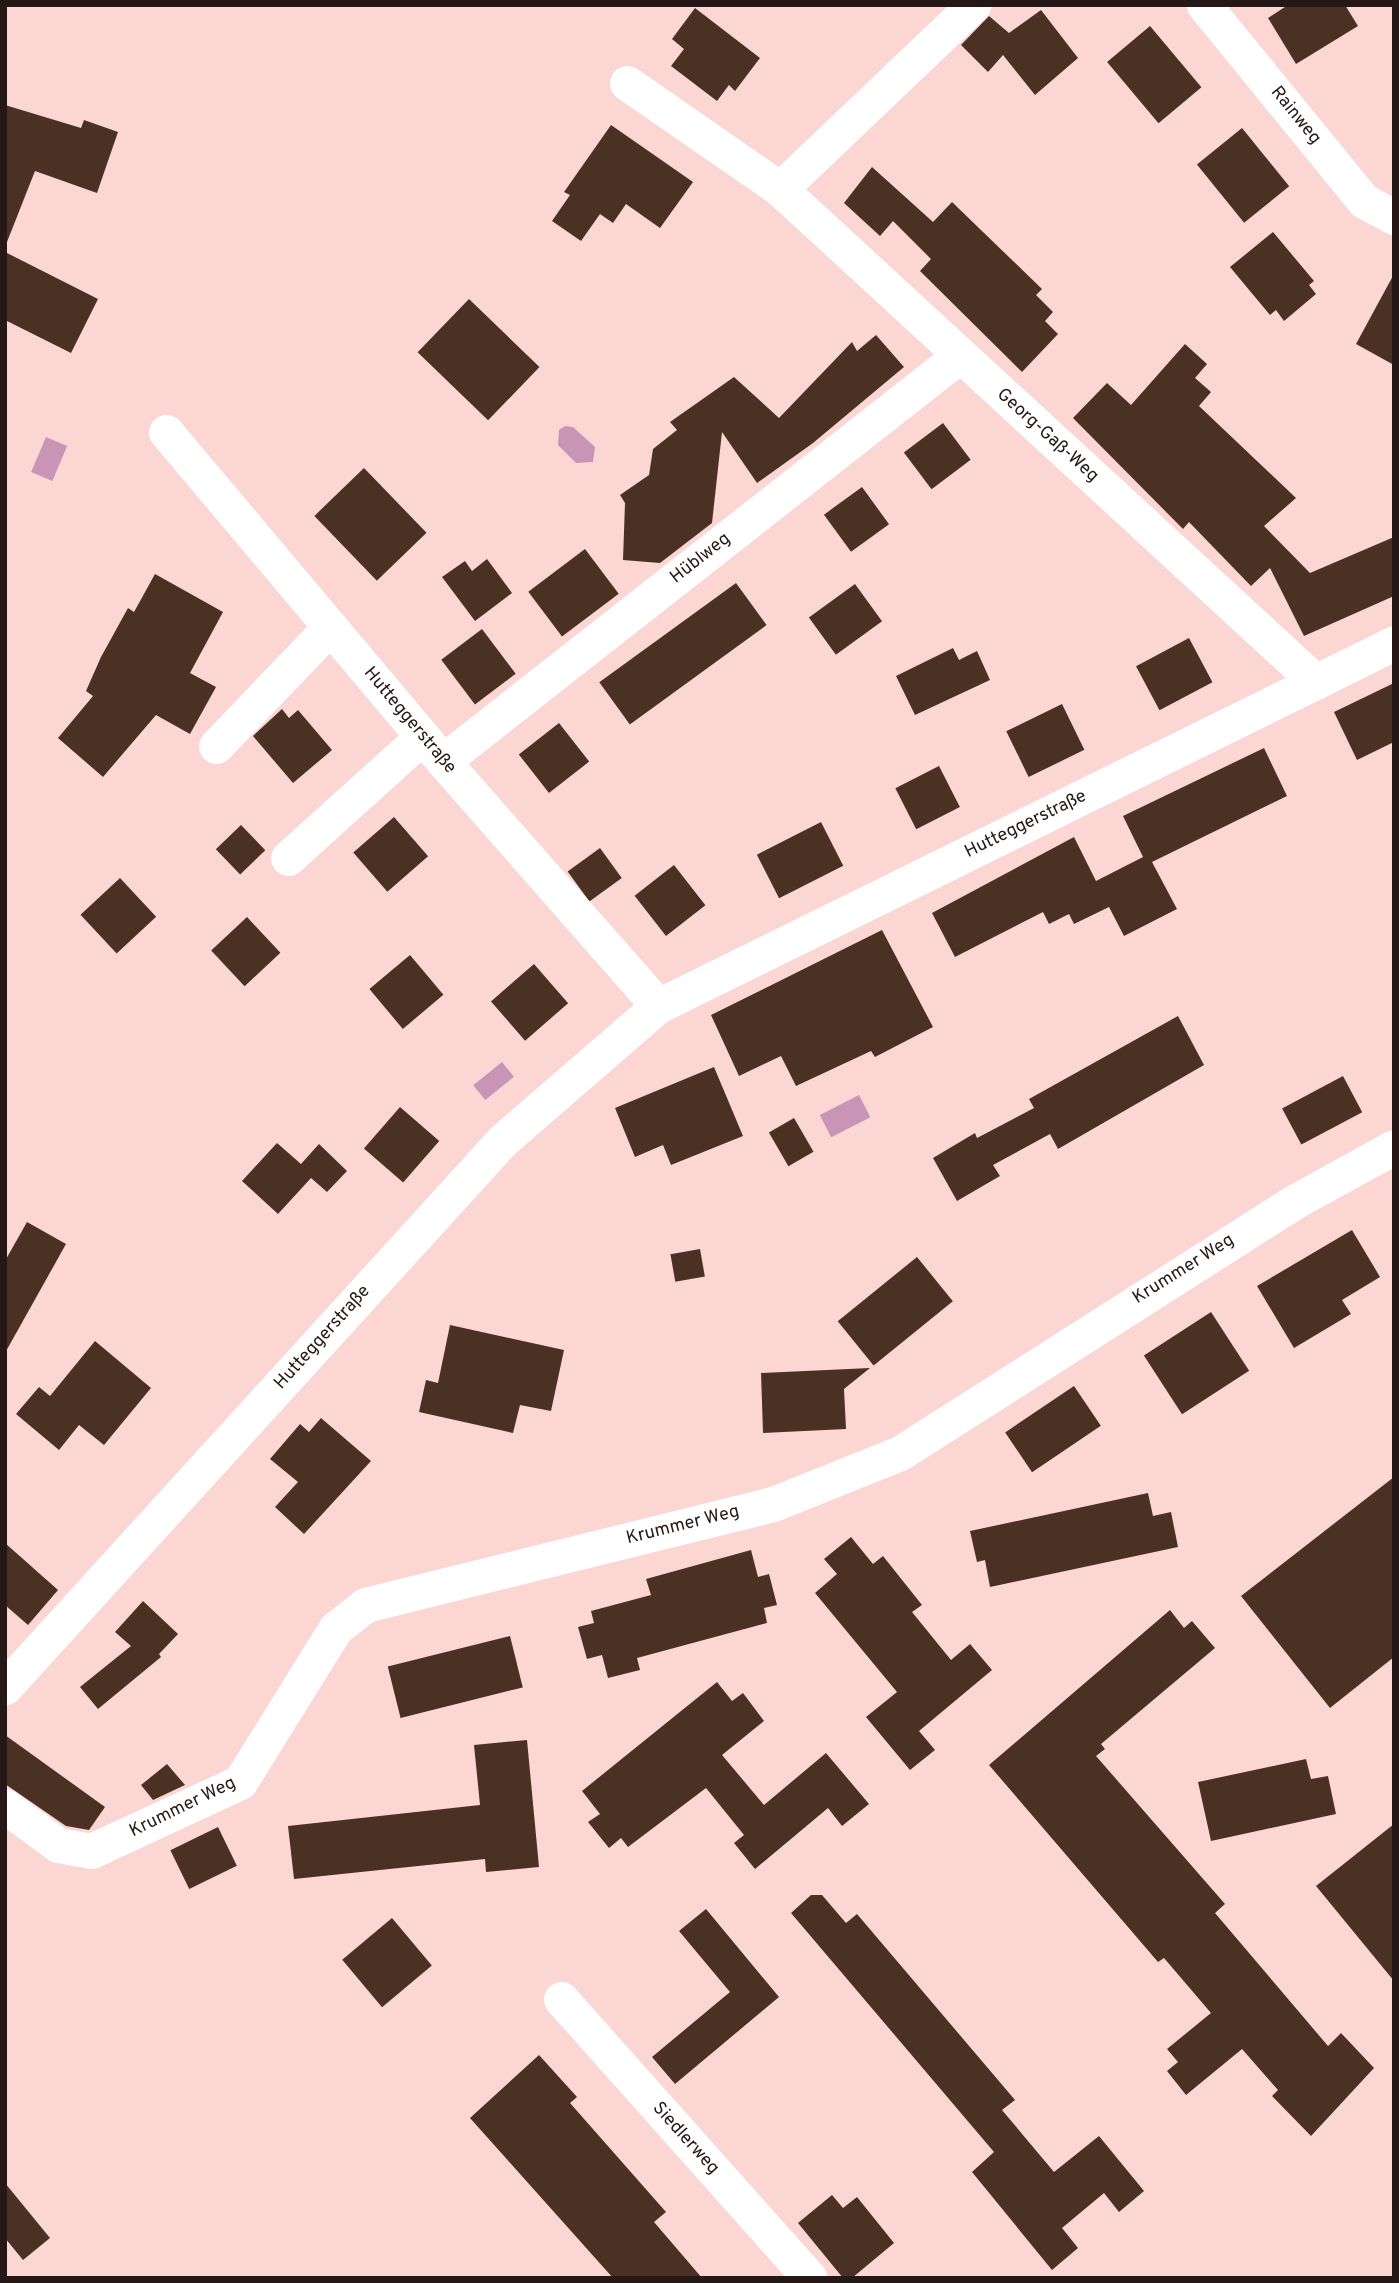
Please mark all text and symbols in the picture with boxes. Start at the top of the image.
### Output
street label: Rainweg [1265,83,1325,149]
street label: Georg-Gaß-Weg [991,384,1103,488]
street label: Hüblweg [667,529,735,589]
street label: Hutteggerstraße [358,663,460,779]
street label: Hutteggerstraße [962,786,1090,864]
street label: Krummer Weg [1129,1230,1239,1310]
street label: Hutteggerstraße [271,1281,375,1395]
street label: Krummer Weg [624,1501,742,1551]
street label: Krummer Weg [126,1773,240,1843]
street label: Siedlerweg [647,2098,723,2180]

